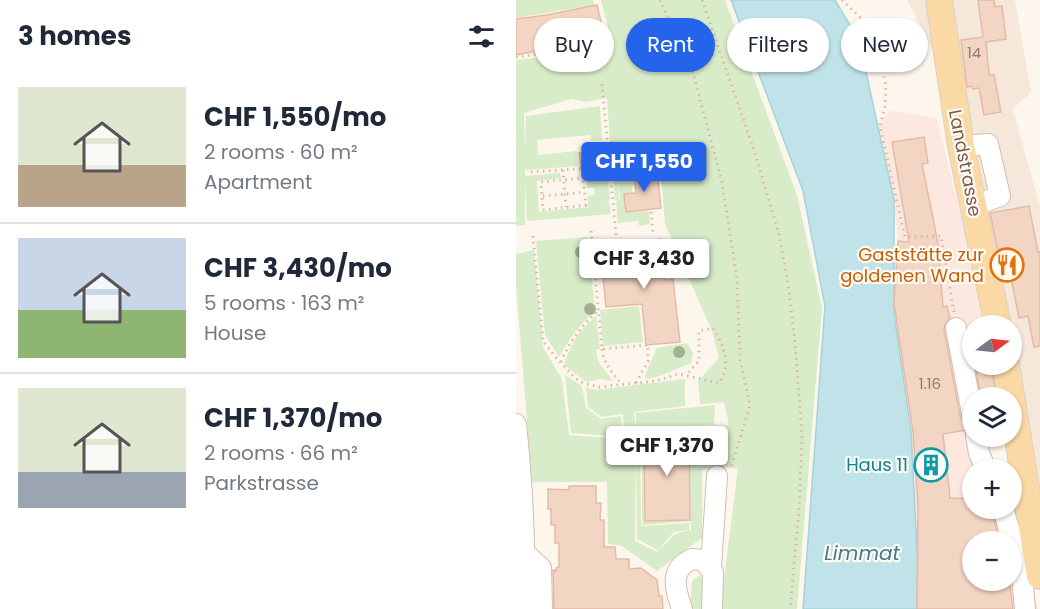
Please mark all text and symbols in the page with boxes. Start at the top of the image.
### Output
text: 3 homes [18,18,131,54]
chip: Buy [534,18,614,72]
chip: Rent [626,18,715,72]
chip: Filters [727,18,829,72]
chip: New [841,18,928,72]
icon: filters [465,20,498,53]
house number: 14 [967,42,981,63]
text: CHF 1,550/mo [204,99,386,135]
street label: Landstrasse [943,107,988,219]
icon: home [66,111,138,183]
text: 2 rooms · 60 m² [204,138,358,166]
pin: CHF 1,550 [575,142,713,193]
text: CHF 1,550 [595,147,693,175]
text: Apartment [204,168,312,196]
pin: CHF 3,430 [575,239,713,290]
place label: Gaststätte zur goldenen Wand [840,242,984,288]
text: CHF 3,430 [593,244,695,272]
restaurant icon: Gaststätte zur goldenen Wand [989,247,1025,283]
text: CHF 3,430/mo [204,250,392,286]
icon: home [66,262,138,334]
text: 5 rooms · 163 m² [204,289,364,317]
north arrow [962,315,1022,375]
map controls [962,315,1022,591]
text: House [204,319,266,347]
house number: 1.16 [919,373,941,394]
button: layers [962,387,1022,447]
text: CHF 1,370/mo [204,400,382,436]
icon: home [66,412,138,484]
pin: CHF 1,370 [598,426,736,477]
text: CHF 1,370 [620,431,714,459]
text: 2 rooms · 66 m² [204,439,358,467]
building icon: Haus 11 [913,447,949,483]
place label: Haus 11 [846,452,908,477]
button: + [962,459,1022,519]
text: Parkstrasse [204,469,319,497]
button: − [962,531,1022,591]
water label: Limmat [824,539,900,567]

